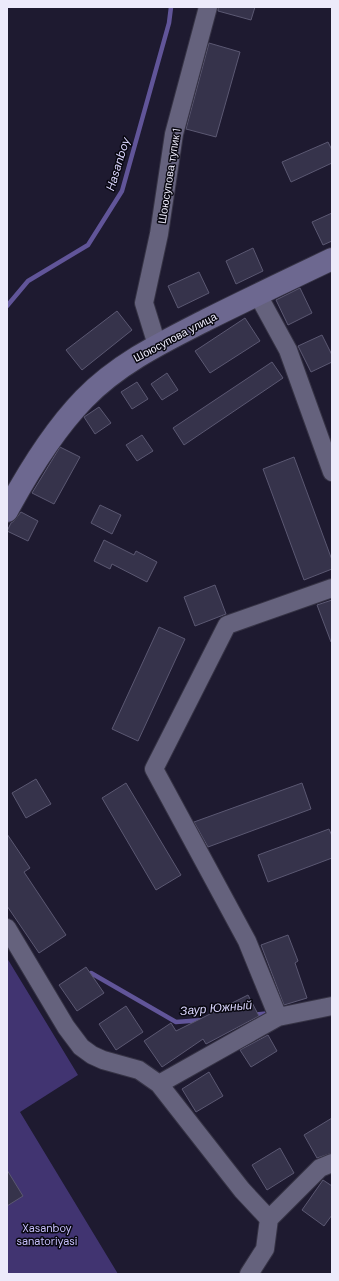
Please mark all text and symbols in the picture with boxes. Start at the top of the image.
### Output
street label: Шоюсупова тупик 1 [155,127,183,225]
water label: Hasanboy [102,135,134,193]
street label: Шоюсупова улица [131,309,220,365]
water label: Заур Южный [179,997,253,1019]
park label: Xasanboy sanatoriyasi [17,1221,77,1248]

